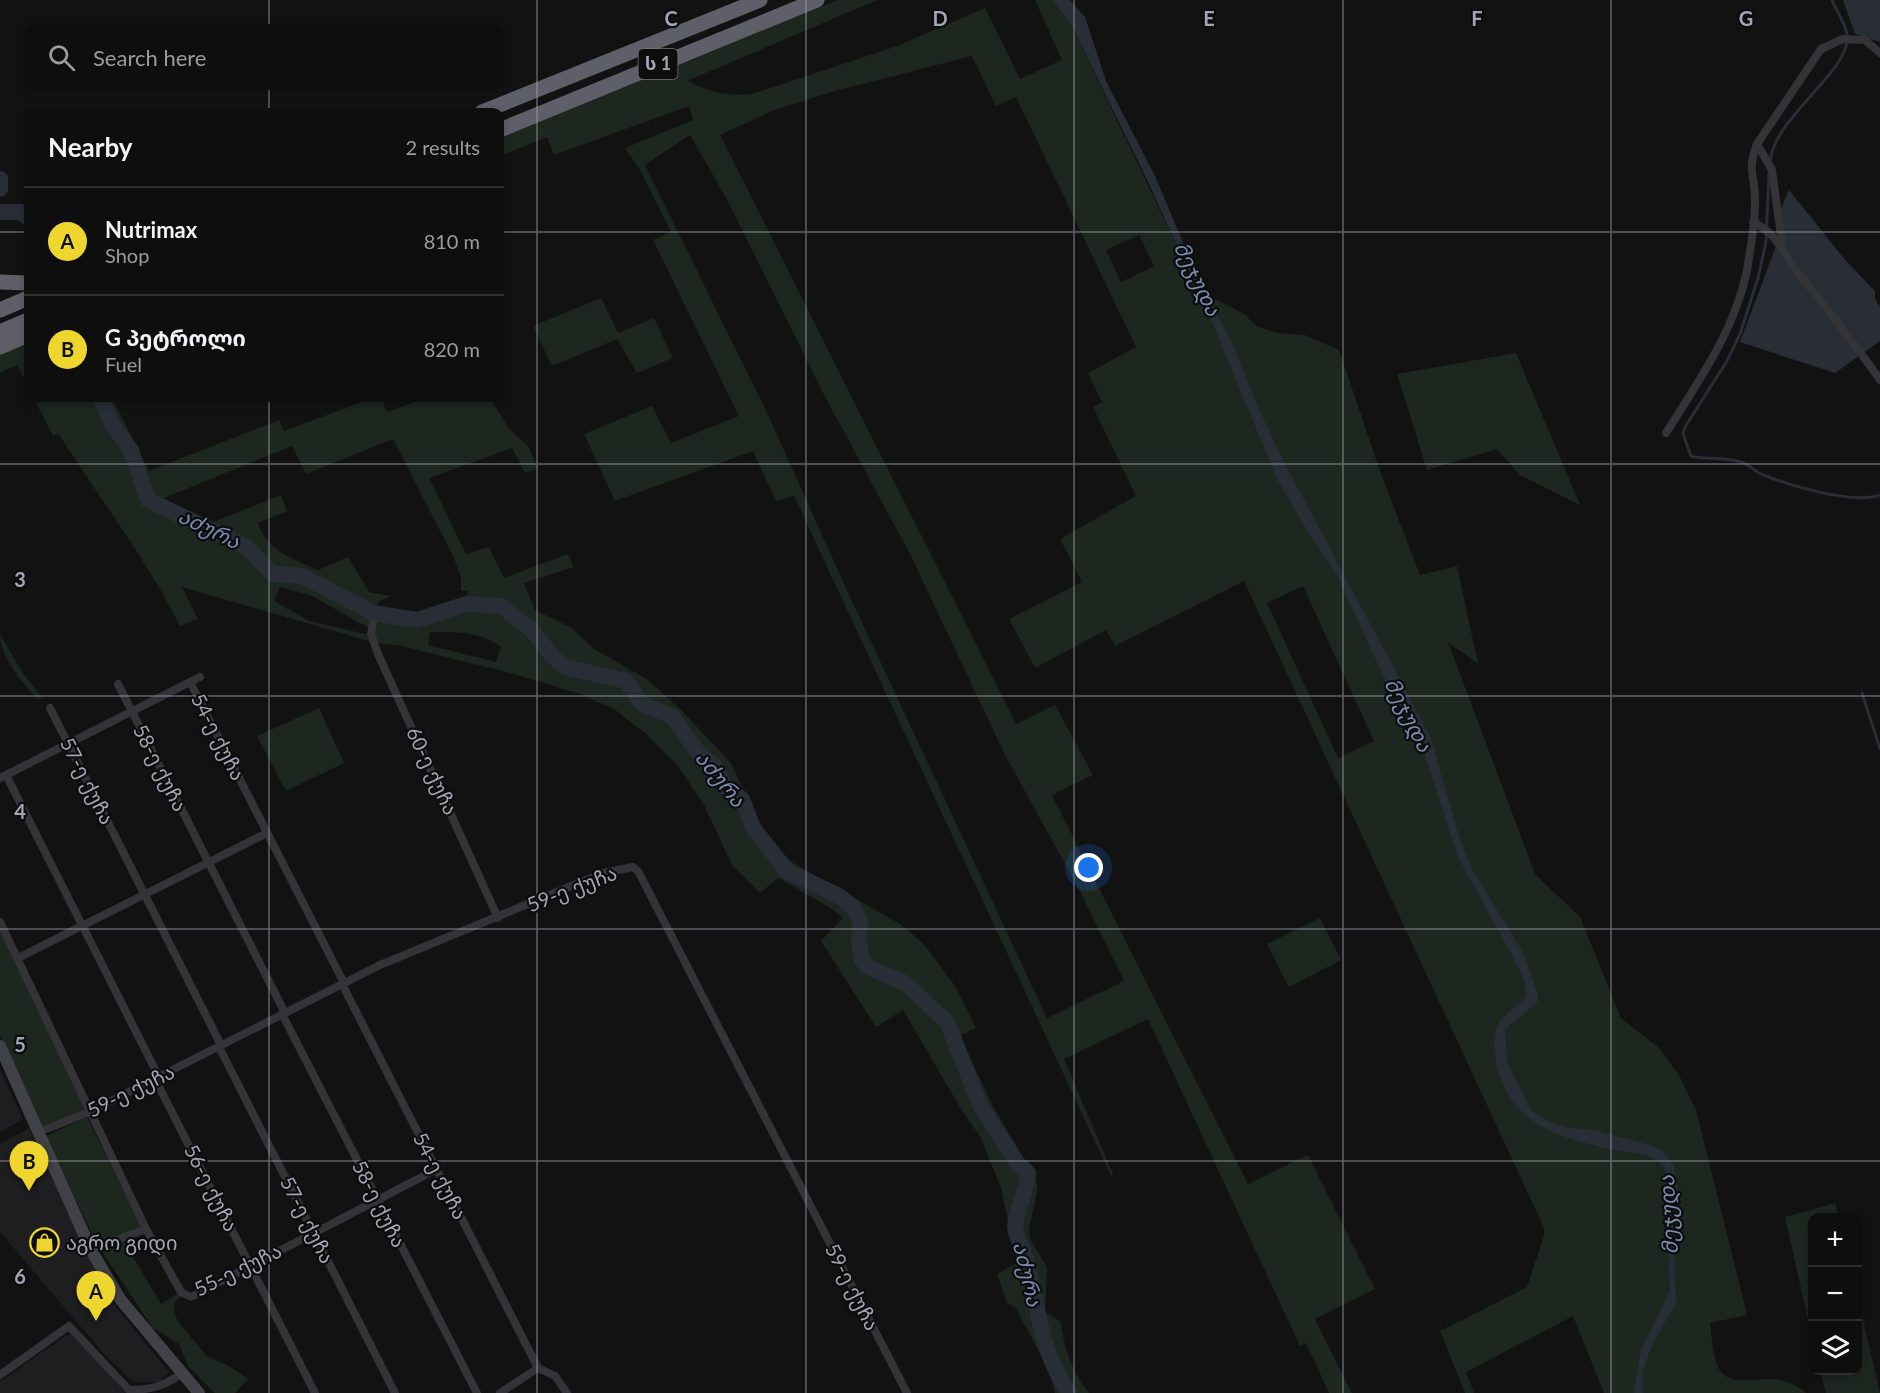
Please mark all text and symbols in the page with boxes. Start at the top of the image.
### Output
text: C [664,6,678,30]
text: D [932,6,948,30]
text: E [1203,6,1215,30]
text: F [1471,6,1483,30]
text: G [1739,6,1753,30]
search box [24,24,504,90]
icon: search [45,41,78,74]
text: Search here [93,44,206,71]
road number: ს 1 [638,49,678,79]
text: Nearby [48,131,133,163]
text: 2 results [405,135,480,159]
text: Nutrimax [105,216,197,243]
text: A [61,229,74,253]
text: 810 m [424,229,480,253]
water label: მეჯუდა [1168,237,1227,321]
text: Shop [105,243,149,267]
text: G პეტროლი [105,324,246,351]
text: B [61,337,74,361]
text: 820 m [424,337,480,361]
text: Fuel [105,352,142,376]
water label: აძურა [174,502,245,555]
text: 3 [14,567,26,591]
water label: მეჯუდა [1378,673,1439,757]
street label: 54-ე ქუჩა [186,689,251,784]
street label: 58-ე ქუჩა [128,720,193,815]
street label: 60-ე ქუჩა [401,723,464,819]
street label: 57-ე ქუჩა [55,733,120,828]
water label: აძურა [689,745,752,813]
text: 4 [14,799,26,823]
your location [1074,853,1103,882]
street label: 59-ე ქუჩა [523,860,620,917]
text: 5 [14,1032,26,1056]
street label: 59-ე ქუჩა [83,1059,179,1122]
street label: 54-ე ქუჩა [408,1128,473,1223]
street label: 56-ე ქუჩა [179,1140,244,1235]
pin: B [9,1142,48,1191]
street label: 58-ე ქუჩა [347,1156,412,1251]
street label: 57-ე ქუჩა [275,1172,340,1267]
water label: მეჯუდა [1653,1174,1684,1255]
map controls [1808,1213,1862,1375]
button: + [1808,1213,1862,1267]
shop icon: აგრო გიდი [29,1227,61,1259]
place label: აგრო გიდი [66,1230,177,1256]
street label: 55-ე ქუჩა [190,1238,286,1301]
street label: 59-ე ქუჩა [820,1239,885,1334]
water label: აძურა [1007,1239,1048,1309]
text: 6 [14,1264,26,1288]
button: − [1808,1267,1862,1321]
pin: A [76,1272,116,1321]
button: layers [1808,1321,1862,1375]

